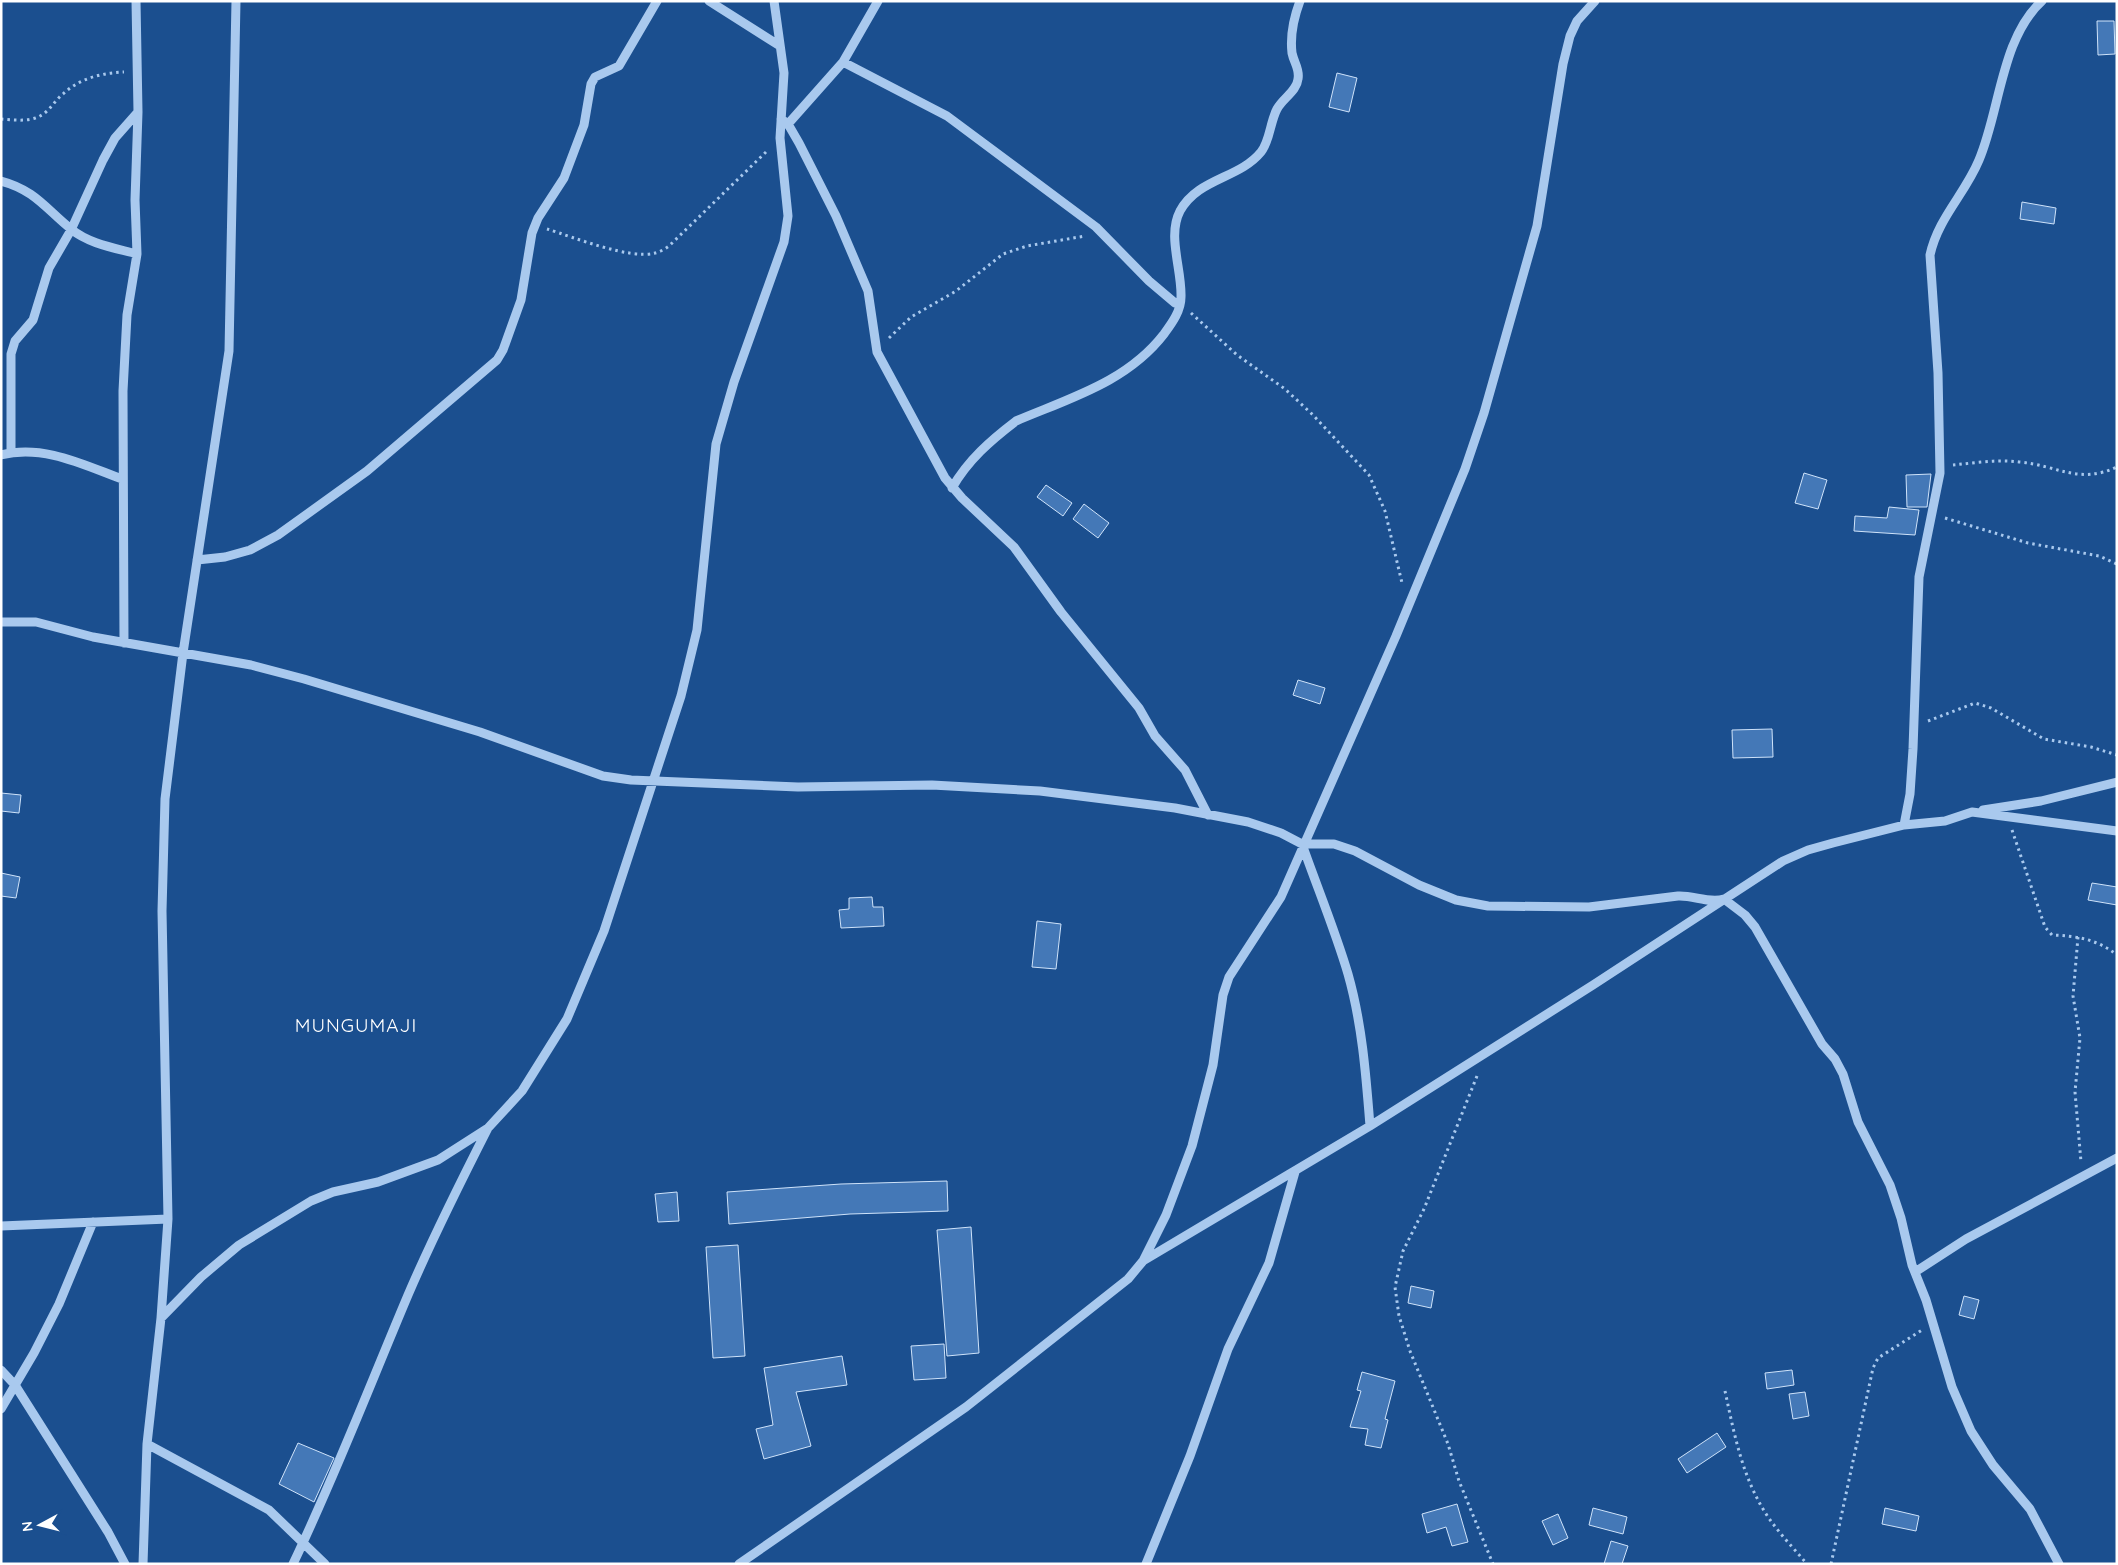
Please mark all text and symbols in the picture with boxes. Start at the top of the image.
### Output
district label: MUNGUMAJI [295,1013,417,1037]
north arrow [15,1500,65,1550]
text: N [18,1520,37,1533]

